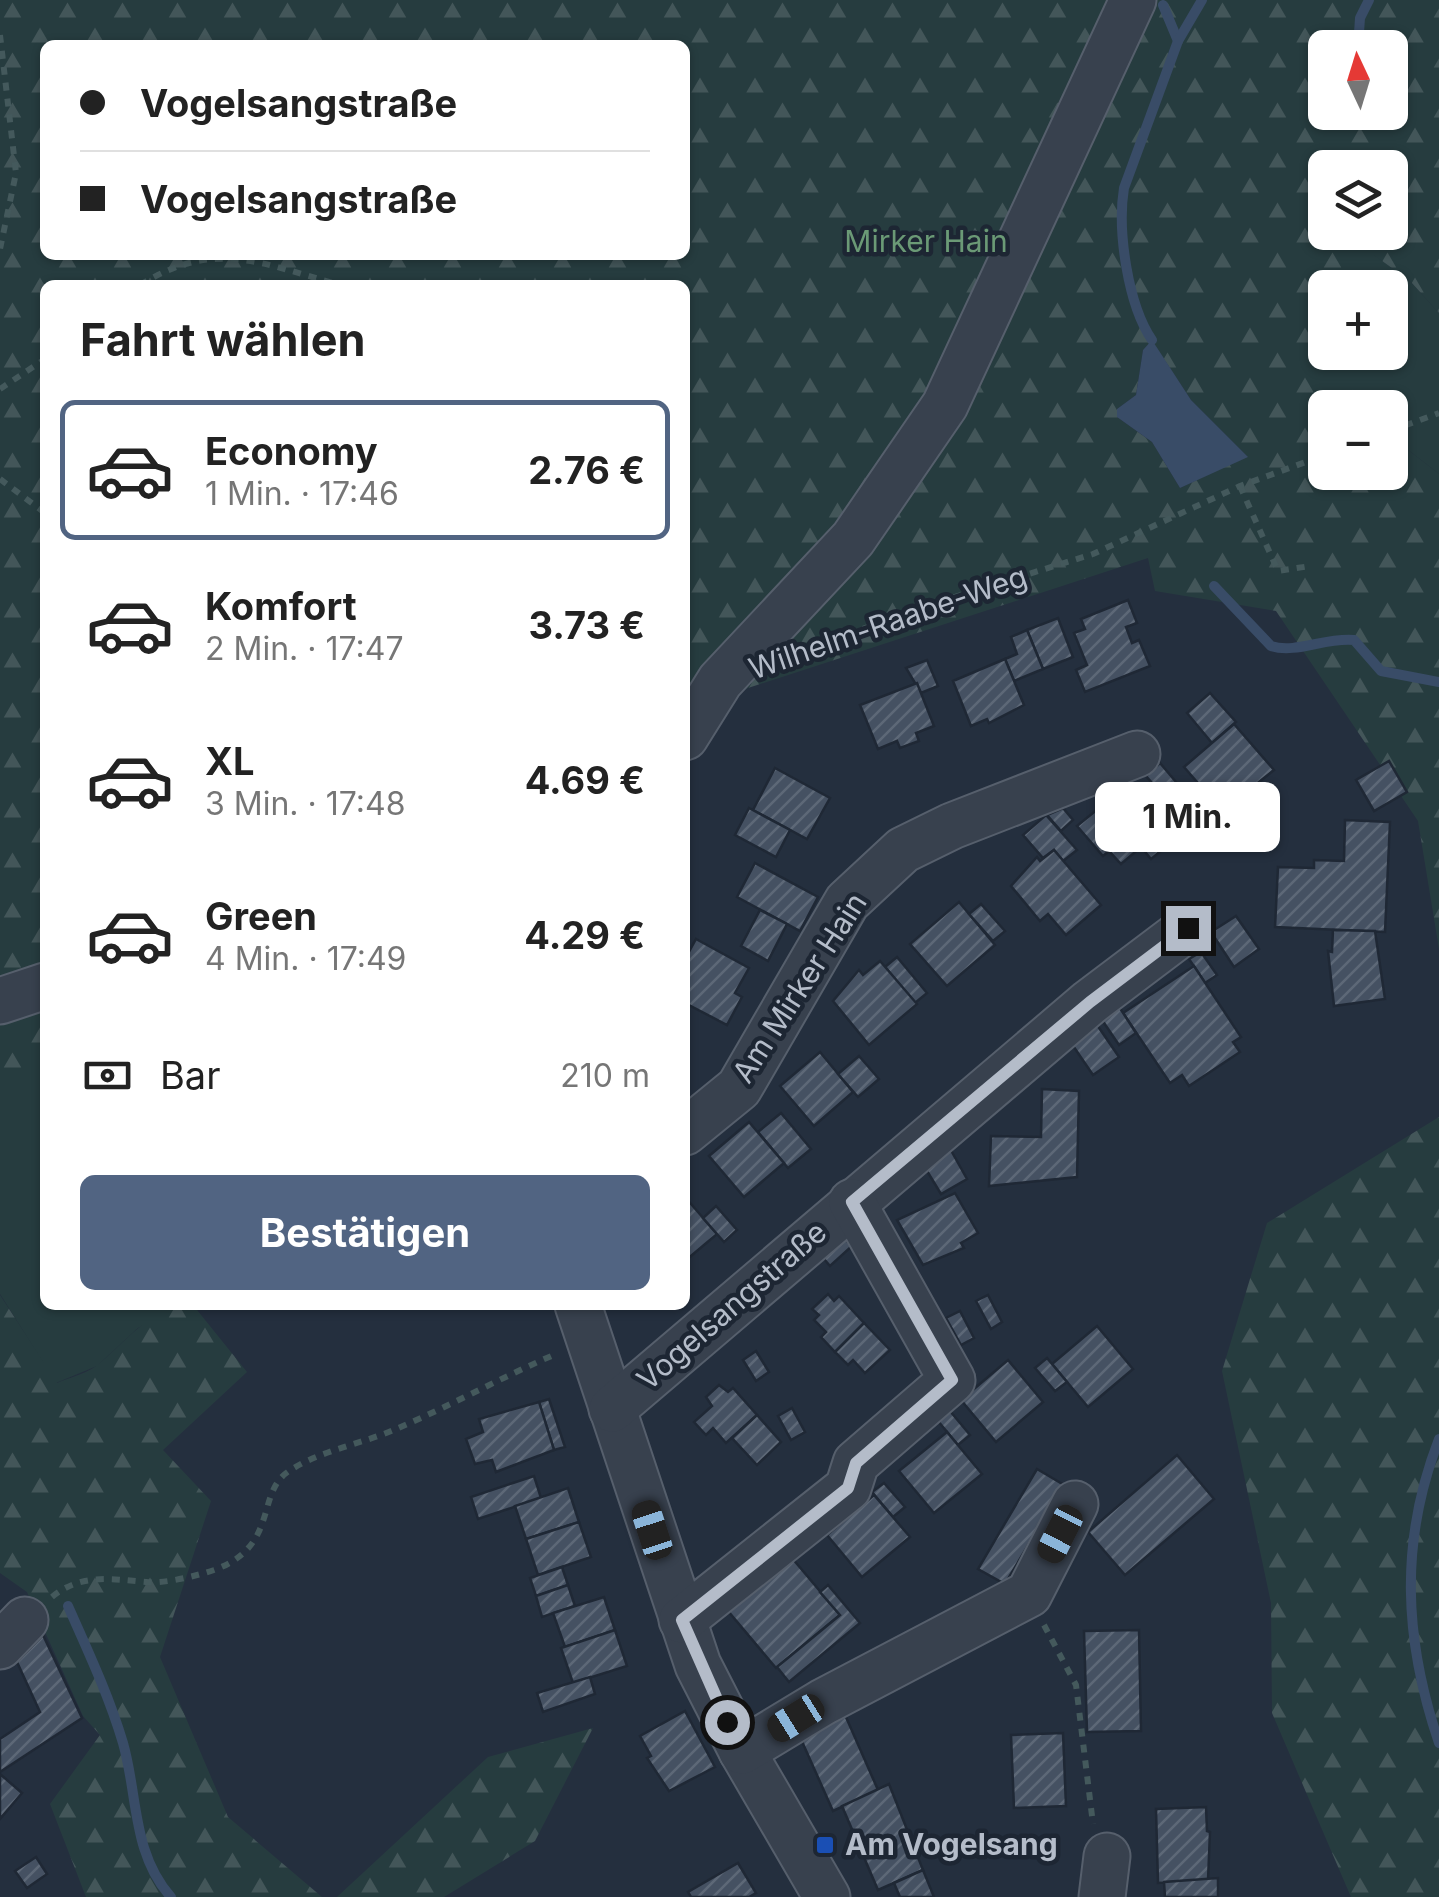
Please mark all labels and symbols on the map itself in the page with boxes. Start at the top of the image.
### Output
north arrow [1308,30,1408,130]
park label: Mirker Hain [844,223,1008,259]
street label: Wilhelm-Raabe-Weg [744,558,1031,687]
callout: 1 Min. [1096,783,1280,853]
street label: Am Mirker Hain [725,886,874,1089]
route end [1166,906,1211,951]
street label: Vogelsangstraße [629,1213,833,1397]
car [628,1497,676,1563]
car [1033,1500,1087,1568]
car [763,1689,829,1747]
route start [705,1700,750,1745]
place label: Am Vogelsang [845,1826,1058,1862]
marker: Am Vogelsang [814,1834,836,1856]

